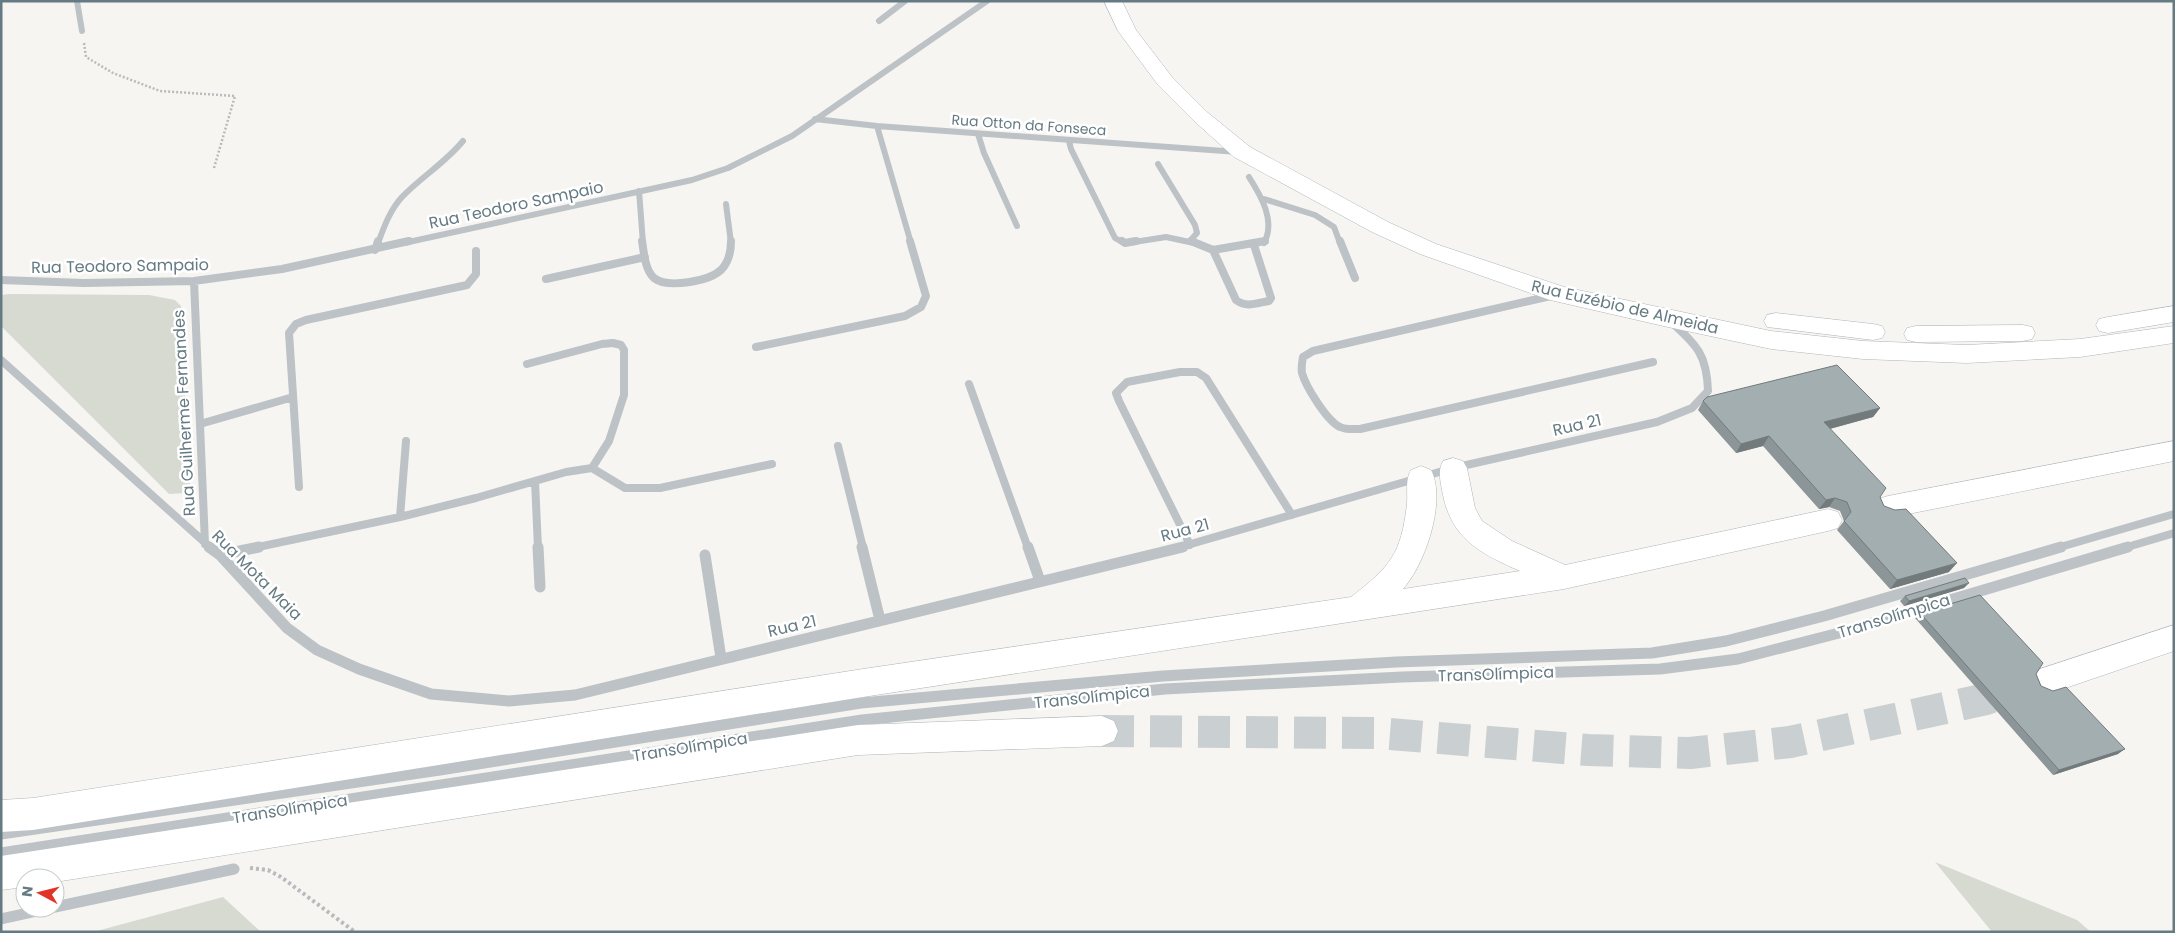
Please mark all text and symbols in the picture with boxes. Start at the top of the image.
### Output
street label: Rua Otton da Fonseca [951,110,1107,140]
street label: Rua Teodoro Sampaio [427,175,605,235]
street label: Rua Teodoro Sampaio [31,253,209,279]
street label: Rua Euzébio de Almeida [1529,274,1721,340]
street label: Rua Guilherme Fernandes [167,309,201,517]
street label: Rua 21 [1550,408,1604,442]
street label: Rua 21 [1158,513,1212,547]
street label: Rua Mota Maia [207,525,307,625]
street label: TransOlímpica [1835,588,1953,644]
street label: Rua 21 [765,609,819,643]
street label: TransOlímpica [1438,660,1554,688]
street label: TransOlímpica [1033,679,1151,715]
street label: TransOlímpica [631,727,749,767]
street label: TransOlímpica [231,789,349,829]
north arrow [15,868,65,918]
text: N [17,885,38,898]

